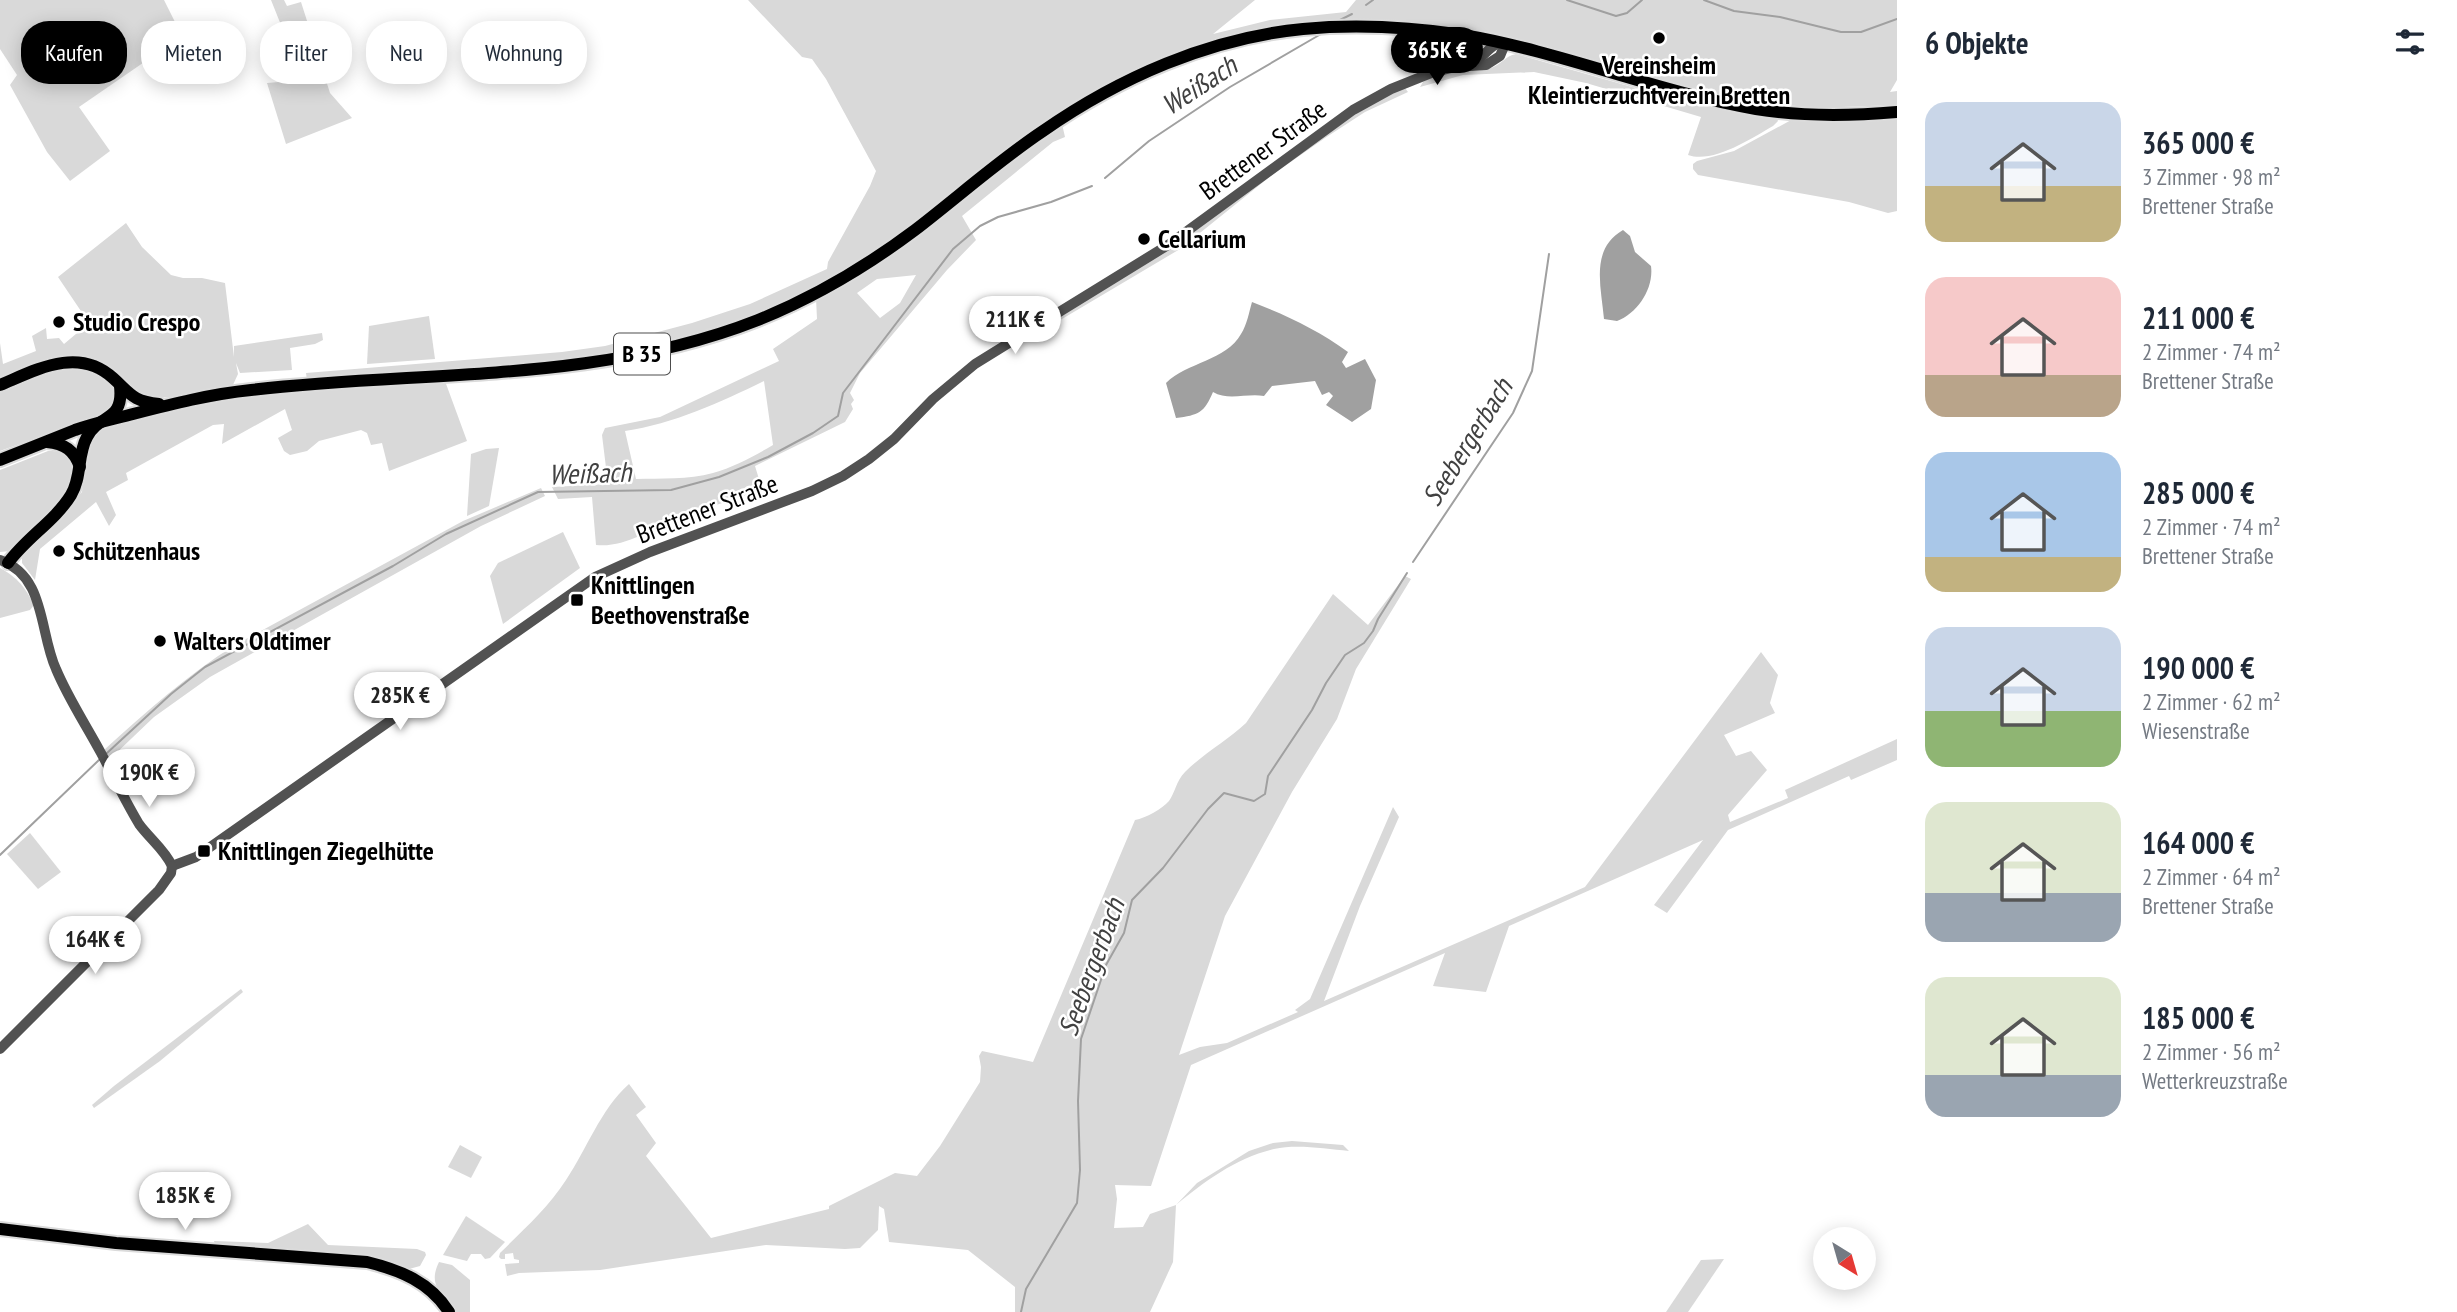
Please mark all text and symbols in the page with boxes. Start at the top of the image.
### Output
chip: Kaufen [21,21,127,84]
chip: Mieten [141,21,246,84]
chip: Filter [260,21,352,84]
chip: Neu [366,21,447,84]
chip: Wohnung [461,21,587,84]
text: 6 Objekte [1925,23,2029,62]
icon: filters [2391,23,2429,61]
pin: 365K € [1380,28,1494,87]
marker: Vereinsheim Kleintierzuchtverein Bretten [1651,30,1667,46]
text: 365K € [1407,35,1467,64]
water label: Weißach [1154,46,1245,123]
place label: Vereinsheim Kleintierzuchtverein Bretten [1528,48,1790,111]
street label: Brettener Straße [1193,92,1333,207]
text: 365 000 € [2142,123,2255,162]
icon: home [1981,130,2065,214]
text: 3 Zimmer · 98 m² [2142,162,2280,191]
text: Brettener Straße [2142,191,2274,220]
place label: Cellarium [1158,222,1246,255]
marker: Cellarium [1136,231,1152,247]
pin: 211K € [958,296,1072,356]
text: 211 000 € [2142,298,2255,337]
text: 211K € [985,304,1045,333]
place label: Studio Crespo [73,305,200,338]
icon: home [1981,305,2065,389]
marker: Studio Crespo [51,314,67,330]
road number: B 35 [614,334,670,374]
text: 2 Zimmer · 74 m² [2142,337,2280,366]
text: Brettener Straße [2142,366,2274,395]
water label: Seebergerbach [1413,370,1521,512]
water label: Weißach [548,453,634,492]
street label: Brettener Straße [631,466,782,551]
text: 285 000 € [2142,473,2255,512]
icon: home [1981,480,2065,564]
text: 2 Zimmer · 74 m² [2142,512,2280,541]
place label: Schützenhaus [73,534,200,567]
text: Brettener Straße [2142,541,2274,570]
marker: Schützenhaus [51,543,67,559]
place label: Knittlingen Beethovenstraße [591,568,750,631]
marker: Knittlingen Beethovenstraße [569,592,585,608]
place label: Walters Oldtimer [173,624,331,657]
marker: Walters Oldtimer [152,633,168,649]
text: 190 000 € [2142,648,2255,687]
icon: home [1981,655,2065,739]
pin: 285K € [343,672,457,732]
text: 285K € [370,680,430,709]
text: 2 Zimmer · 62 m² [2142,687,2280,716]
text: Wiesenstraße [2142,716,2250,745]
pin: 190K € [92,750,206,809]
text: 190K € [119,757,179,786]
text: 164 000 € [2142,823,2255,862]
icon: home [1981,830,2065,914]
place label: Knittlingen Ziegelhütte [218,834,434,867]
marker: Knittlingen Ziegelhütte [196,843,212,859]
text: 2 Zimmer · 64 m² [2142,862,2280,891]
text: Brettener Straße [2142,891,2274,920]
water label: Seebergerbach [1049,892,1133,1040]
pin: 164K € [38,916,152,976]
text: 164K € [65,924,125,953]
text: 185 000 € [2142,998,2255,1037]
icon: home [1981,1005,2065,1089]
text: 2 Zimmer · 56 m² [2142,1037,2280,1066]
text: Wetterkreuzstraße [2142,1066,2288,1095]
pin: 185K € [128,1172,242,1232]
text: 185K € [155,1180,215,1209]
north arrow [1813,1227,1876,1290]
map controls [1813,1227,1876,1290]

